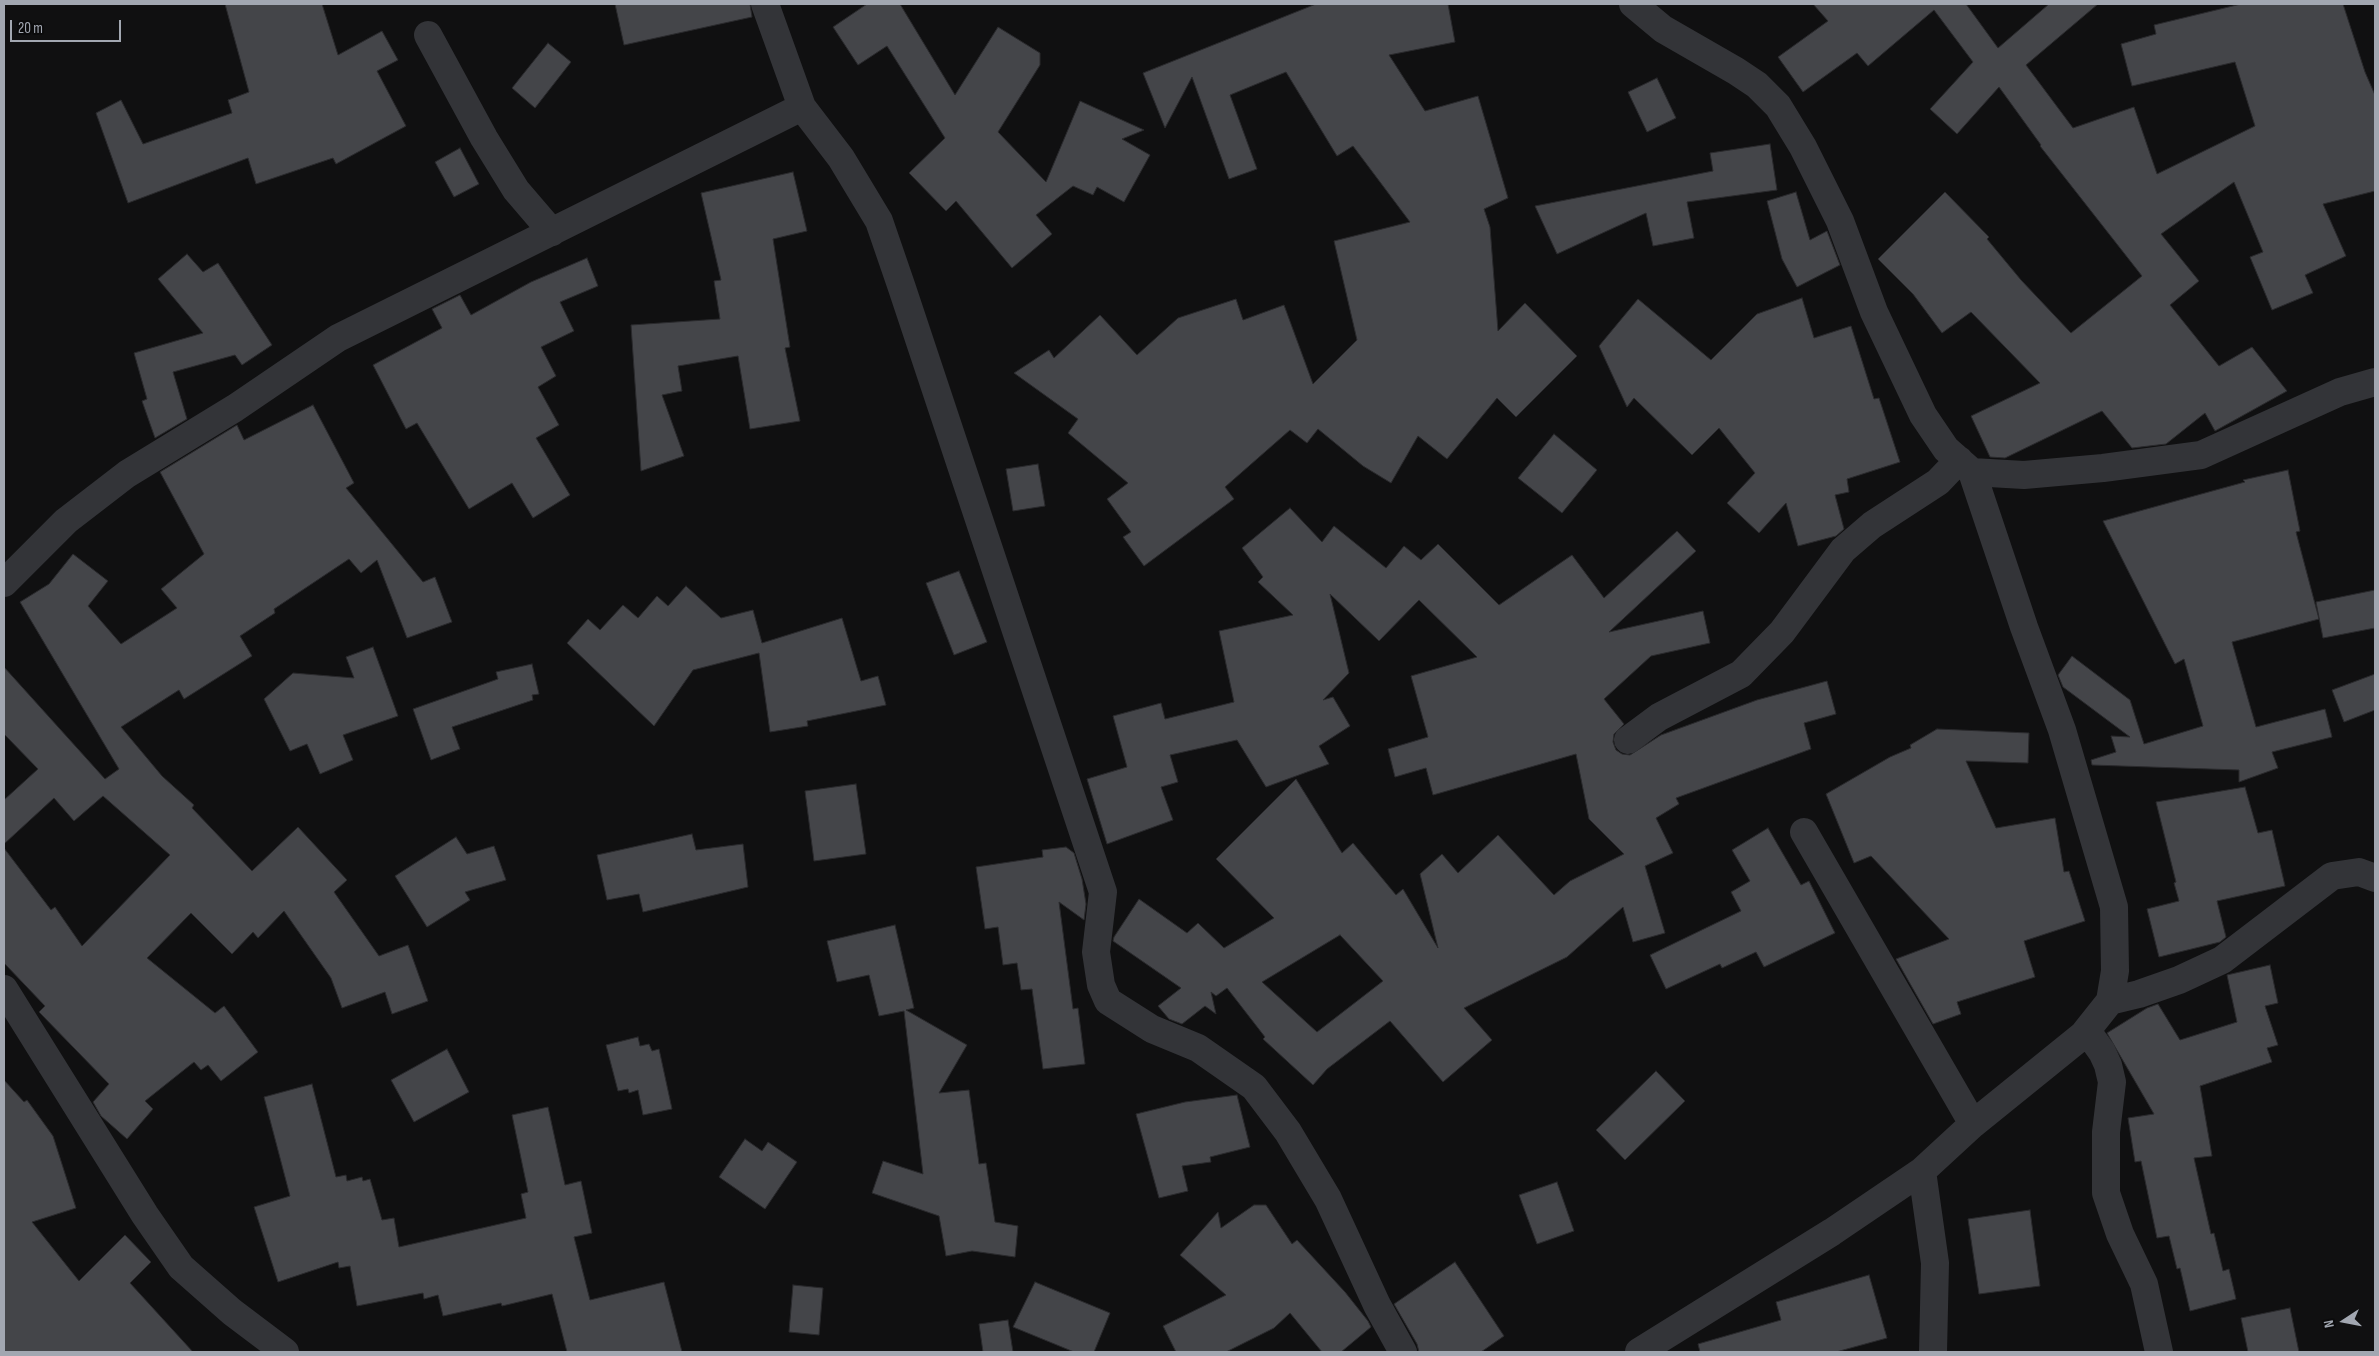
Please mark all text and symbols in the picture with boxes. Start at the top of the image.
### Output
scale bar [12,10,124,42]
text: 20 m [18,19,43,38]
north arrow [2319,1296,2369,1346]
text: N [2320,1319,2338,1329]

